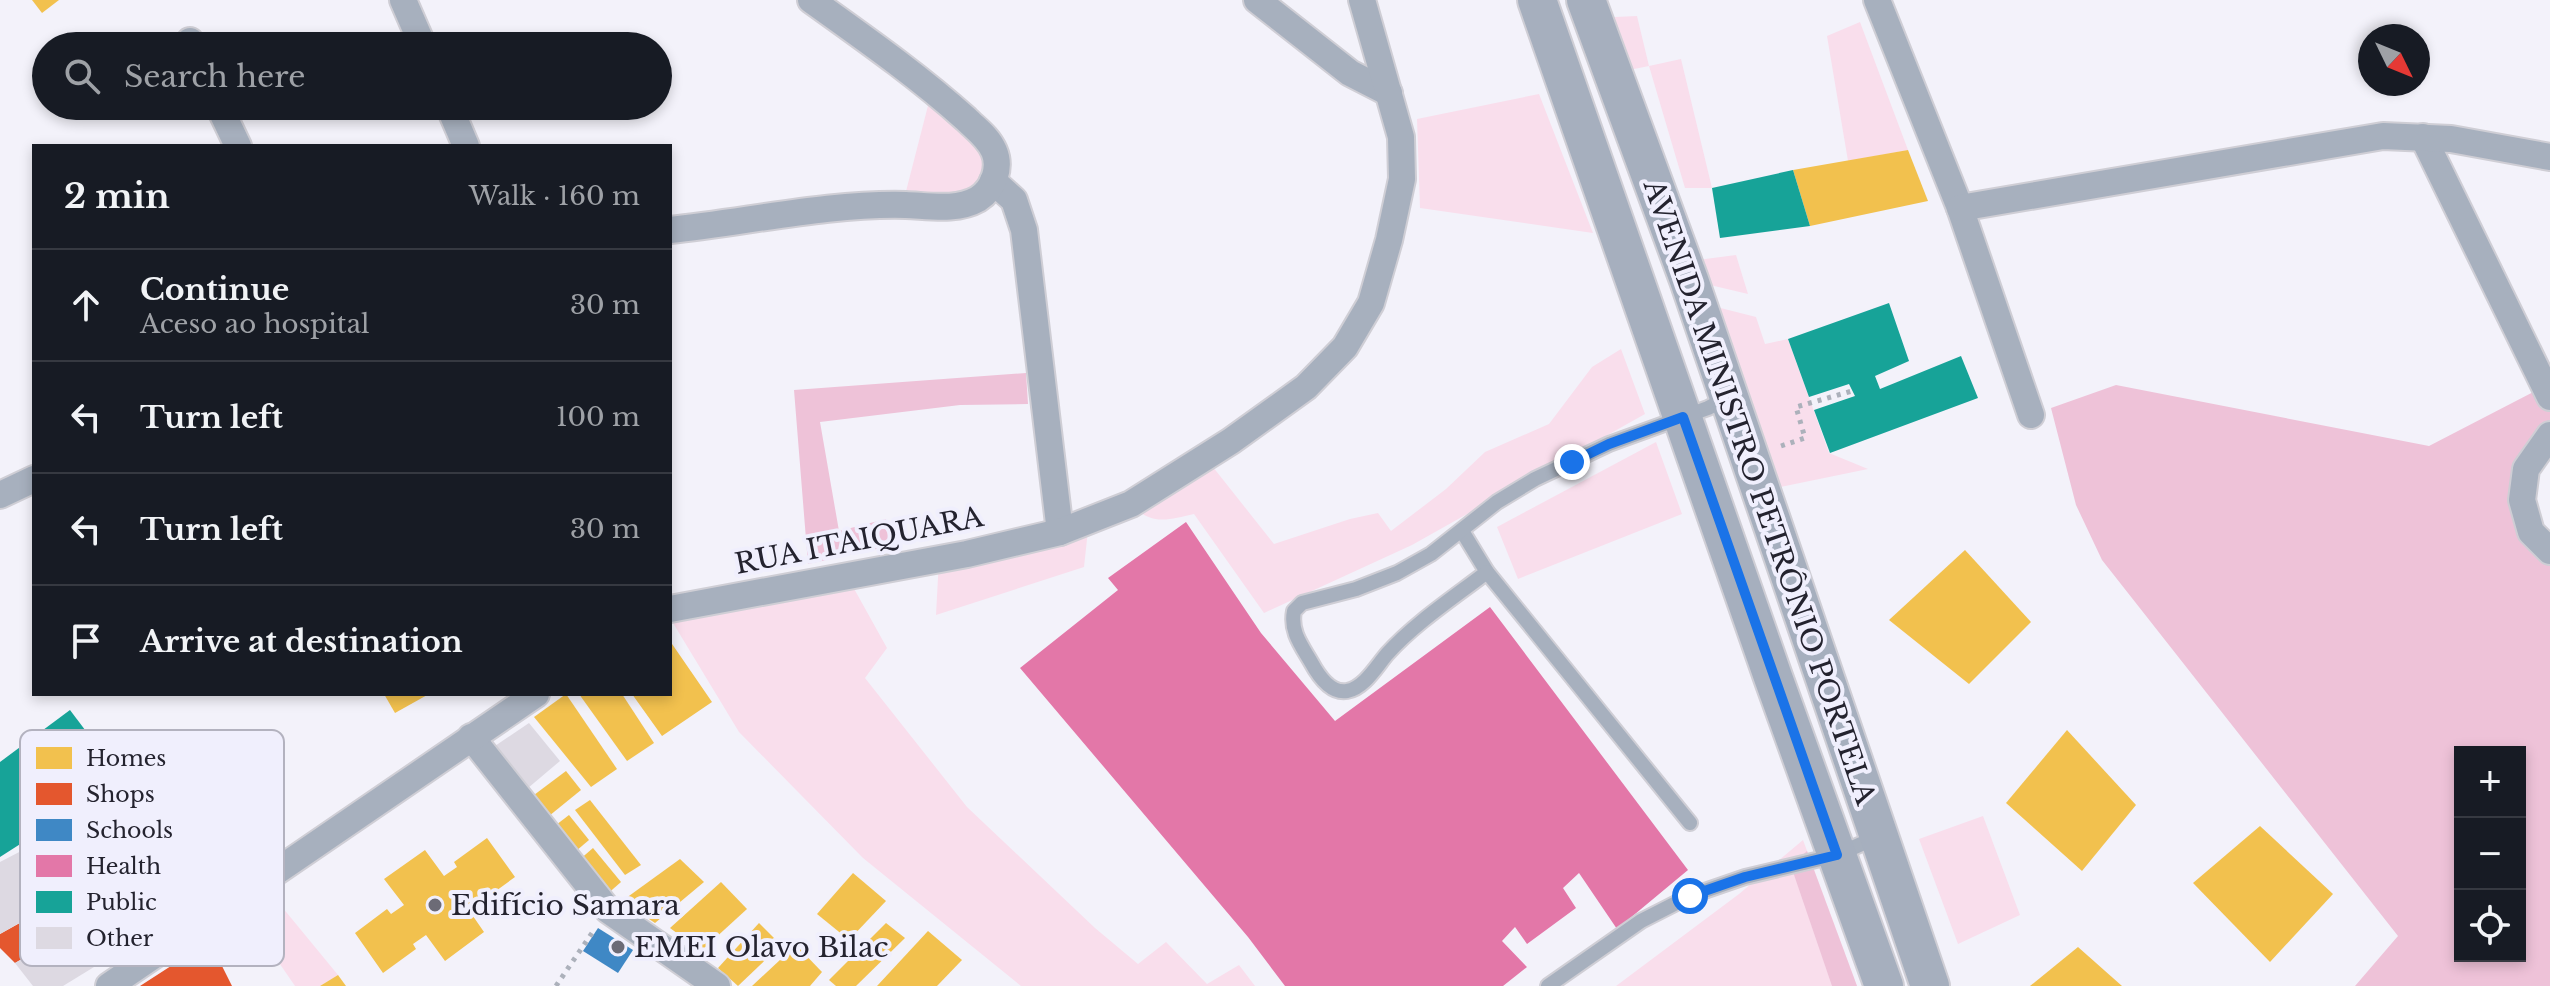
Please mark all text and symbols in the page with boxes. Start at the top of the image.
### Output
north arrow [2358,24,2430,96]
search box [32,32,672,120]
icon: search [60,54,104,98]
text: Search here [124,58,305,95]
street label: AVENIDA MINISTRO PETRÔNIO PORTELA [1635,174,1883,810]
text: 2 min [64,175,170,217]
text: Walk · 160 m [469,180,640,212]
text: Continue [140,271,289,308]
icon: ahead [64,283,108,327]
text: 30 m [570,289,640,321]
text: Aceso ao hospital [140,308,370,340]
icon: left [64,395,108,439]
text: Turn left [140,399,283,436]
text: 100 m [556,401,640,433]
route end [1554,444,1590,480]
street label: RUA ITAIQUARA [732,499,987,582]
icon: left [64,507,108,551]
text: Turn left [140,511,283,548]
text: 30 m [570,513,640,545]
icon: arrive [64,619,108,663]
text: Arrive at destination [140,623,463,660]
legend [20,730,284,966]
text: Homes [86,745,166,772]
map controls [2454,746,2526,962]
button: + [2454,746,2526,818]
text: Shops [86,781,155,808]
text: Schools [86,817,173,844]
button: − [2454,818,2526,890]
text: Health [86,853,161,880]
route start [1672,878,1708,914]
place label: Edifício Samara [451,888,680,923]
text: Public [86,889,157,916]
button: locate [2454,890,2526,962]
marker: Edifício Samara [426,896,444,914]
text: Other [86,925,154,952]
place label: EMEI Olavo Bilac [634,930,889,965]
marker: EMEI Olavo Bilac [609,938,627,956]

